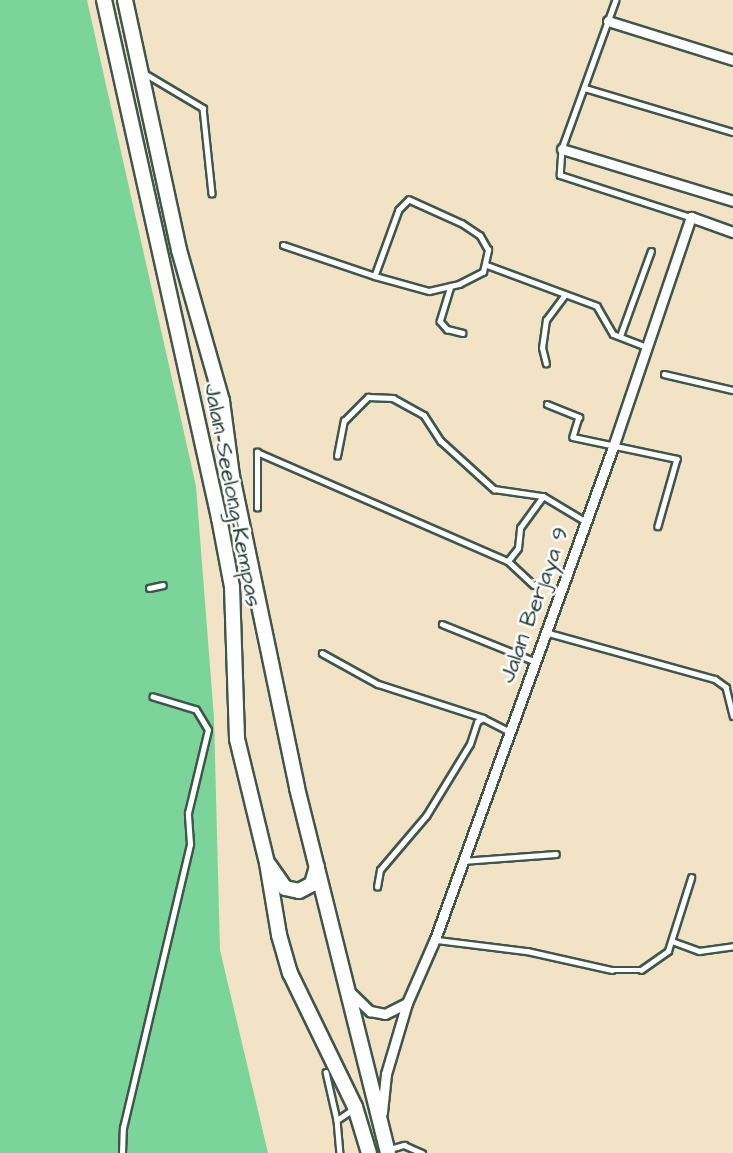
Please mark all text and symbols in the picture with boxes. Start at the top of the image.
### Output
street label: Jalan Seelong–Kempas [198,381,268,609]
street label: Jalan Berjaya 9 [493,523,575,687]

